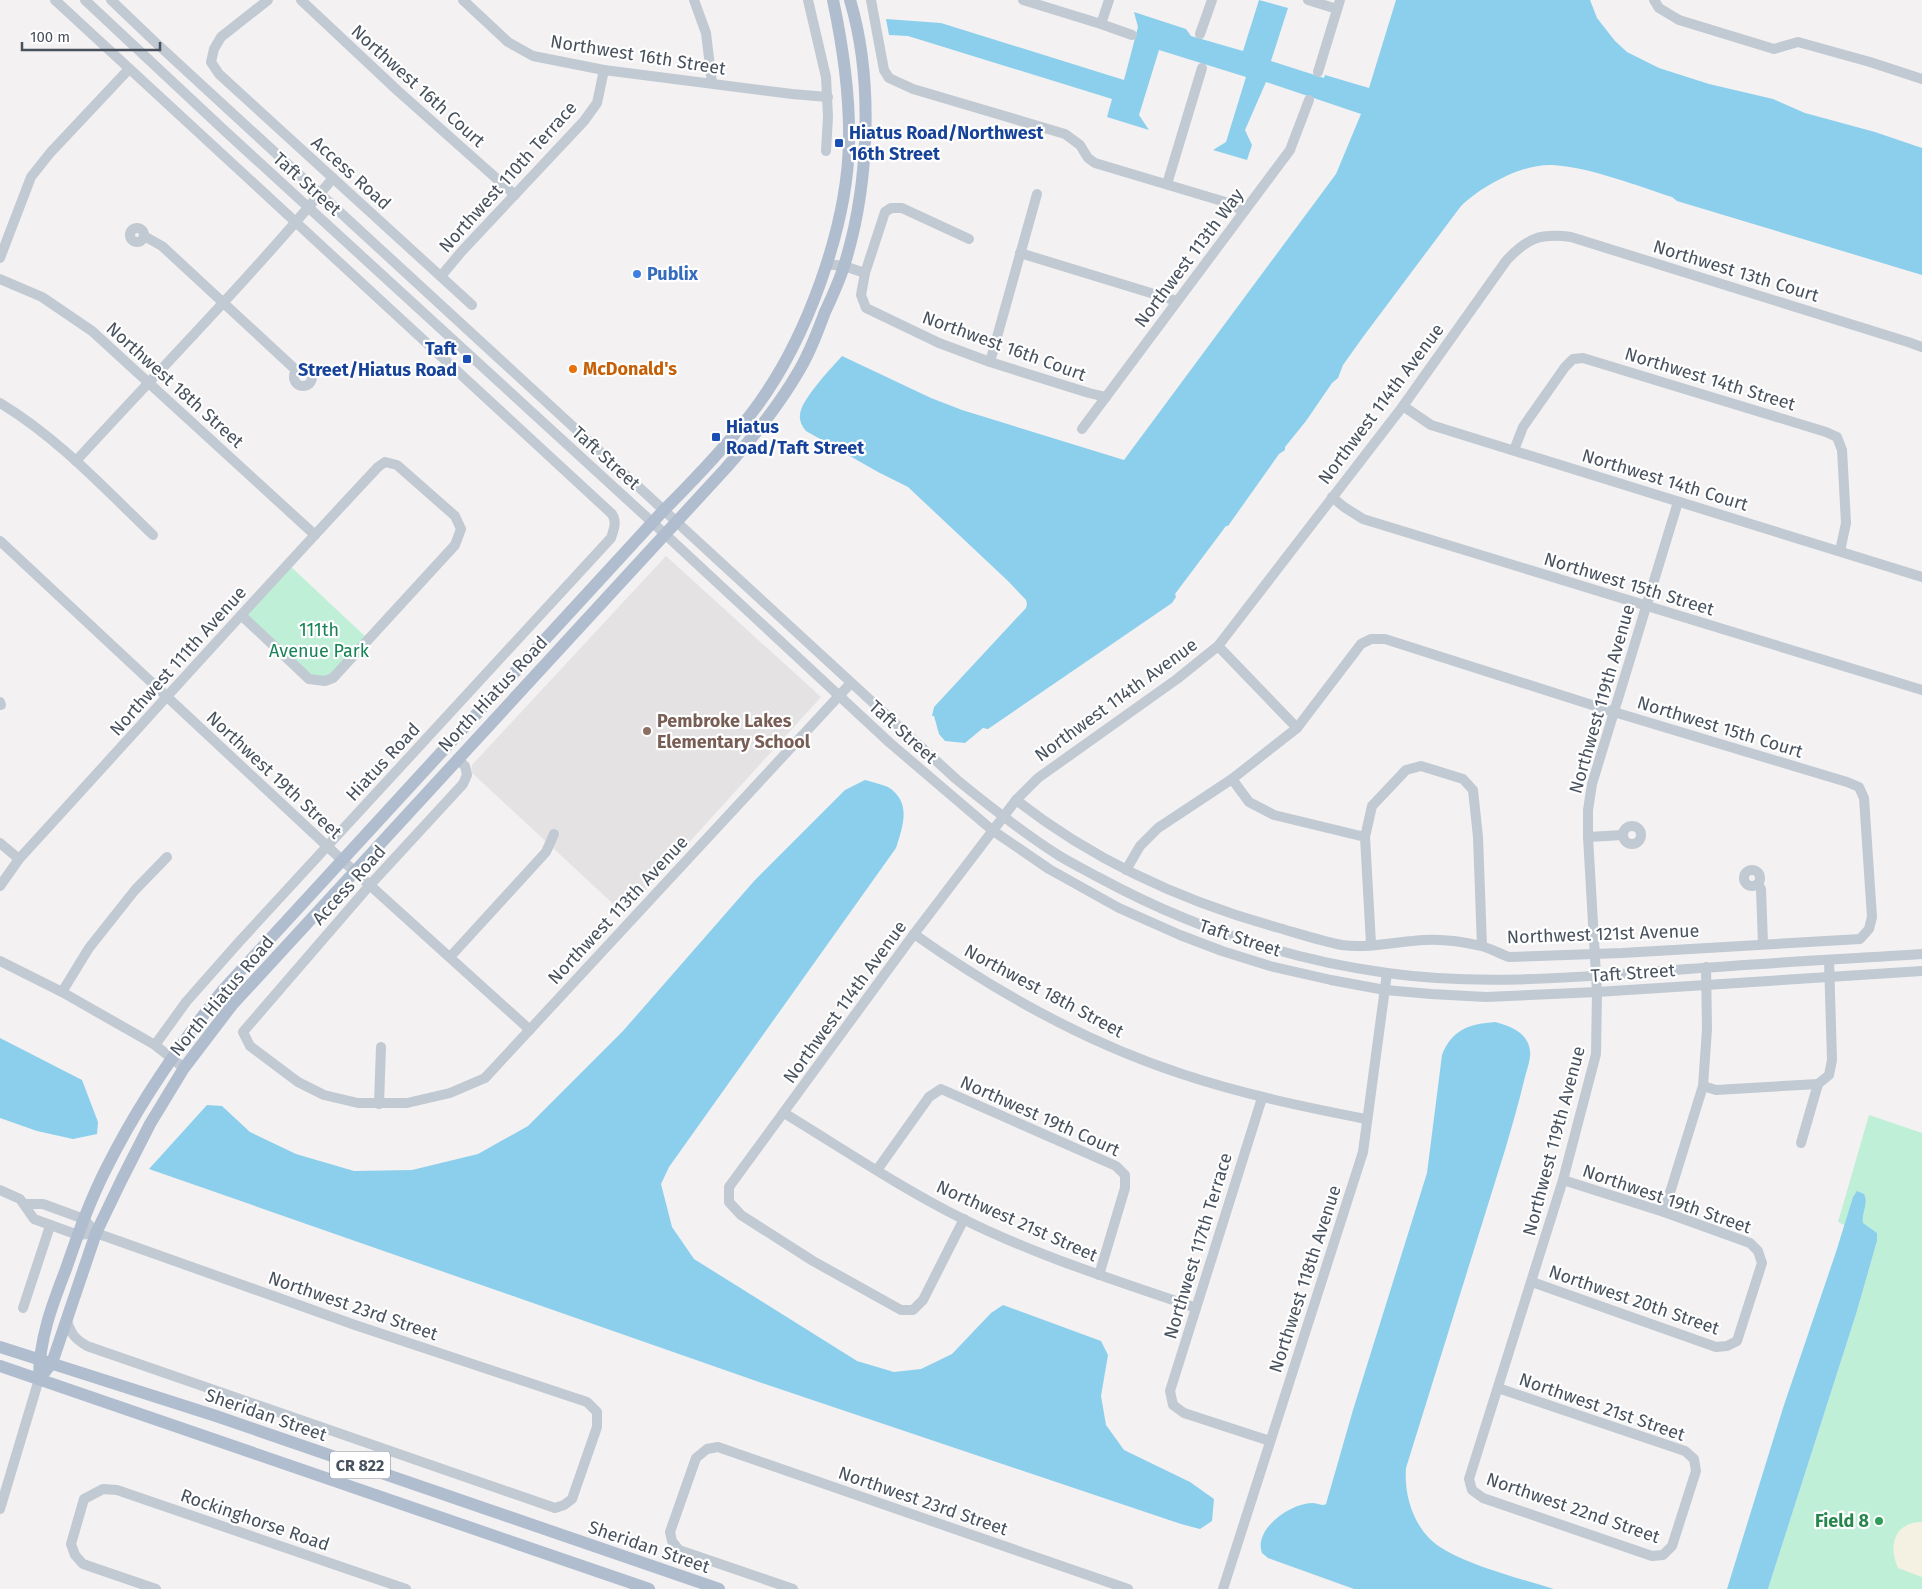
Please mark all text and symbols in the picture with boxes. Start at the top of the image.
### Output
scale bar [22,20,160,52]
street label: Northwest 16th Court [347,20,490,152]
text: 100 m [30,28,70,46]
street label: Northwest 16th Street [549,30,728,80]
street label: Northwest 110th Terrace [434,97,582,257]
place label: Hiatus Road/Northwest 16th Street [849,122,1044,165]
street label: Access Road [307,132,395,214]
marker: Hiatus Road/Northwest 16th Street [833,137,845,149]
street label: Taft Street [268,148,346,221]
street label: Northwest 113th Way [1130,184,1248,332]
street label: Northwest 13th Court [1651,235,1822,307]
place label: Publix [647,263,699,285]
marker: Publix [631,268,643,280]
street label: Northwest 16th Court [919,306,1089,386]
street label: Northwest 18th Street [102,317,249,453]
street label: Northwest 114th Avenue [1313,319,1449,489]
place label: Taft Street/Hiatus Road [298,338,458,381]
street label: Northwest 14th Street [1622,343,1798,416]
marker: Taft Street/Hiatus Road [461,353,473,365]
place label: McDonald's [583,358,677,380]
marker: McDonald's [567,363,579,375]
place label: Hiatus Road/Taft Street [726,416,865,459]
street label: Taft Street [567,422,645,495]
marker: Hiatus Road/Taft Street [710,431,722,443]
street label: Northwest 14th Court [1579,444,1751,516]
street label: Northwest 15th Street [1541,548,1717,620]
street label: Northwest 111th Avenue [105,582,251,740]
street label: Northwest 119th Avenue [1564,602,1640,796]
park label: 111th Avenue Park [269,619,370,662]
street label: North Hiatus Road [434,632,552,756]
street label: Northwest 114th Avenue [1030,634,1202,766]
street label: Northwest 15th Court [1635,691,1806,763]
street label: Taft Street [864,696,942,769]
street label: Northwest 19th Street [202,707,347,844]
place label: Pembroke Lakes Elementary School [657,710,811,753]
street label: Hiatus Road [341,718,425,806]
marker: Pembroke Lakes Elementary School [641,725,653,737]
street label: Northwest 113th Avenue [543,831,693,989]
street label: Access Road [308,841,390,929]
street label: Taft Street [1196,915,1284,962]
street label: Northwest 114th Avenue [779,916,911,1088]
street label: Northwest 121st Avenue [1506,920,1700,948]
street label: North Hiatus Road [165,931,279,1061]
street label: Northwest 18th Street [960,940,1128,1043]
street label: Taft Street [1590,959,1676,987]
street label: Northwest 119th Avenue [1518,1044,1590,1238]
street label: Northwest 19th Court [957,1071,1124,1161]
street label: Northwest 117th Terrace [1159,1150,1237,1342]
street label: Northwest 19th Street [1580,1160,1755,1238]
street label: Northwest 21st Street [933,1176,1101,1267]
street label: Northwest 118th Avenue [1264,1182,1346,1376]
street label: Northwest 20th Street [1546,1260,1723,1340]
street label: Northwest 23rd Street [265,1267,441,1345]
street label: Northwest 21st Street [1516,1368,1688,1446]
street label: Sheridan Street [202,1384,330,1446]
road number: CR 822 [330,1452,390,1478]
street label: Northwest 23rd Street [835,1462,1011,1540]
street label: Northwest 22nd Street [1483,1468,1663,1548]
street label: Rockinghorse Road [178,1484,332,1556]
place label: Field 8 [1815,1510,1869,1532]
marker: Field 8 [1873,1515,1885,1527]
street label: Sheridan Street [585,1516,713,1578]

